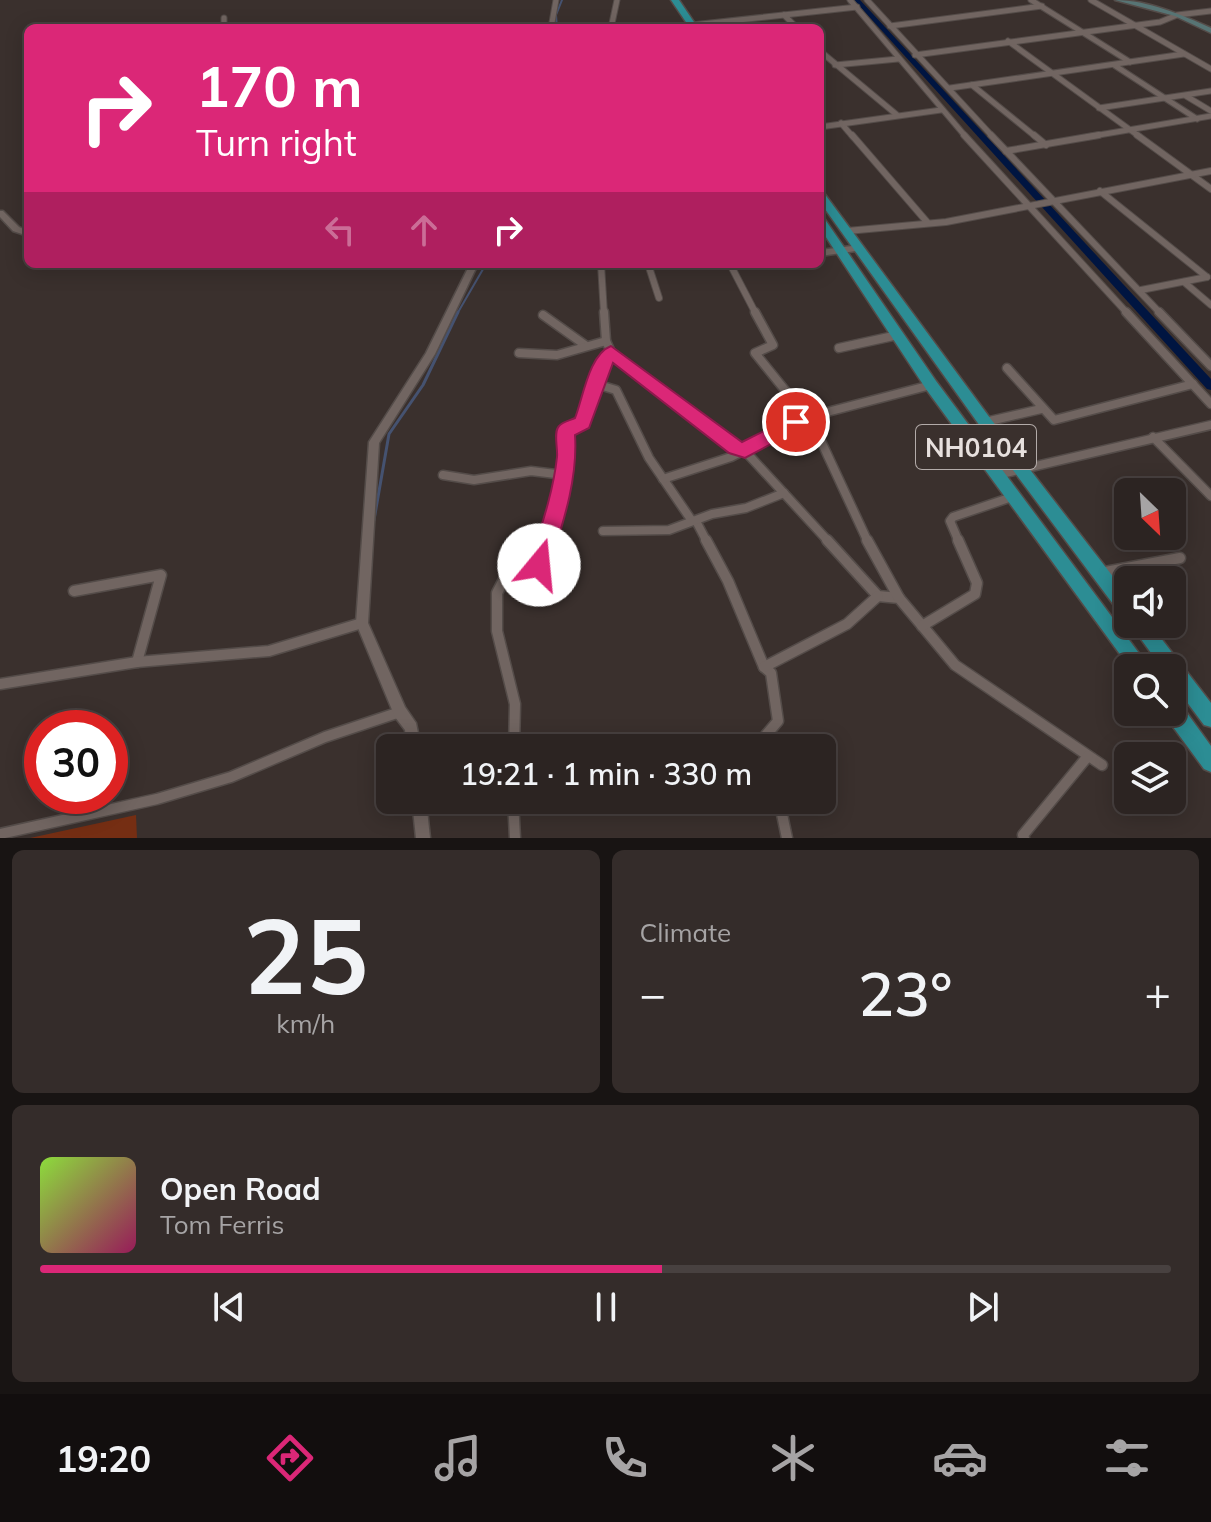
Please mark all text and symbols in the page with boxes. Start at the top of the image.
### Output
text: 170 m [196,51,363,121]
icon: right [64,56,168,160]
text: Turn right [196,120,357,165]
icon: left [318,208,362,252]
icon: ahead [402,208,446,252]
icon: right [486,208,530,252]
pin [762,388,830,456]
icon: arrive [774,400,818,444]
road number: NH0104 [916,425,1036,469]
north arrow [1114,478,1186,550]
map controls [1114,478,1186,814]
position arrow [497,523,581,607]
button: sound [1114,566,1186,638]
button: search [1114,654,1186,726]
speed limit sign: 30 [24,710,128,814]
button: layers [1114,742,1186,814]
text: 19:21 · 1 min · 330 m [460,755,752,793]
text: 25 [243,889,368,1020]
text: Climate [640,916,731,949]
text: 23° [858,956,953,1031]
text: − [640,966,666,1021]
text: + [1145,966,1171,1021]
text: km/h [276,1007,335,1040]
text: Open Road [160,1170,321,1208]
text: Tom Ferris [160,1208,284,1241]
icon: previous [207,1285,251,1329]
icon: pause [584,1285,628,1329]
icon: next [961,1285,1005,1329]
icon: directions [262,1430,318,1486]
icon: music [430,1430,486,1486]
icon: phone [597,1430,653,1486]
icon: climate [765,1430,821,1486]
icon: car [932,1430,988,1486]
icon: filters [1099,1430,1155,1486]
text: 19:20 [56,1436,151,1481]

